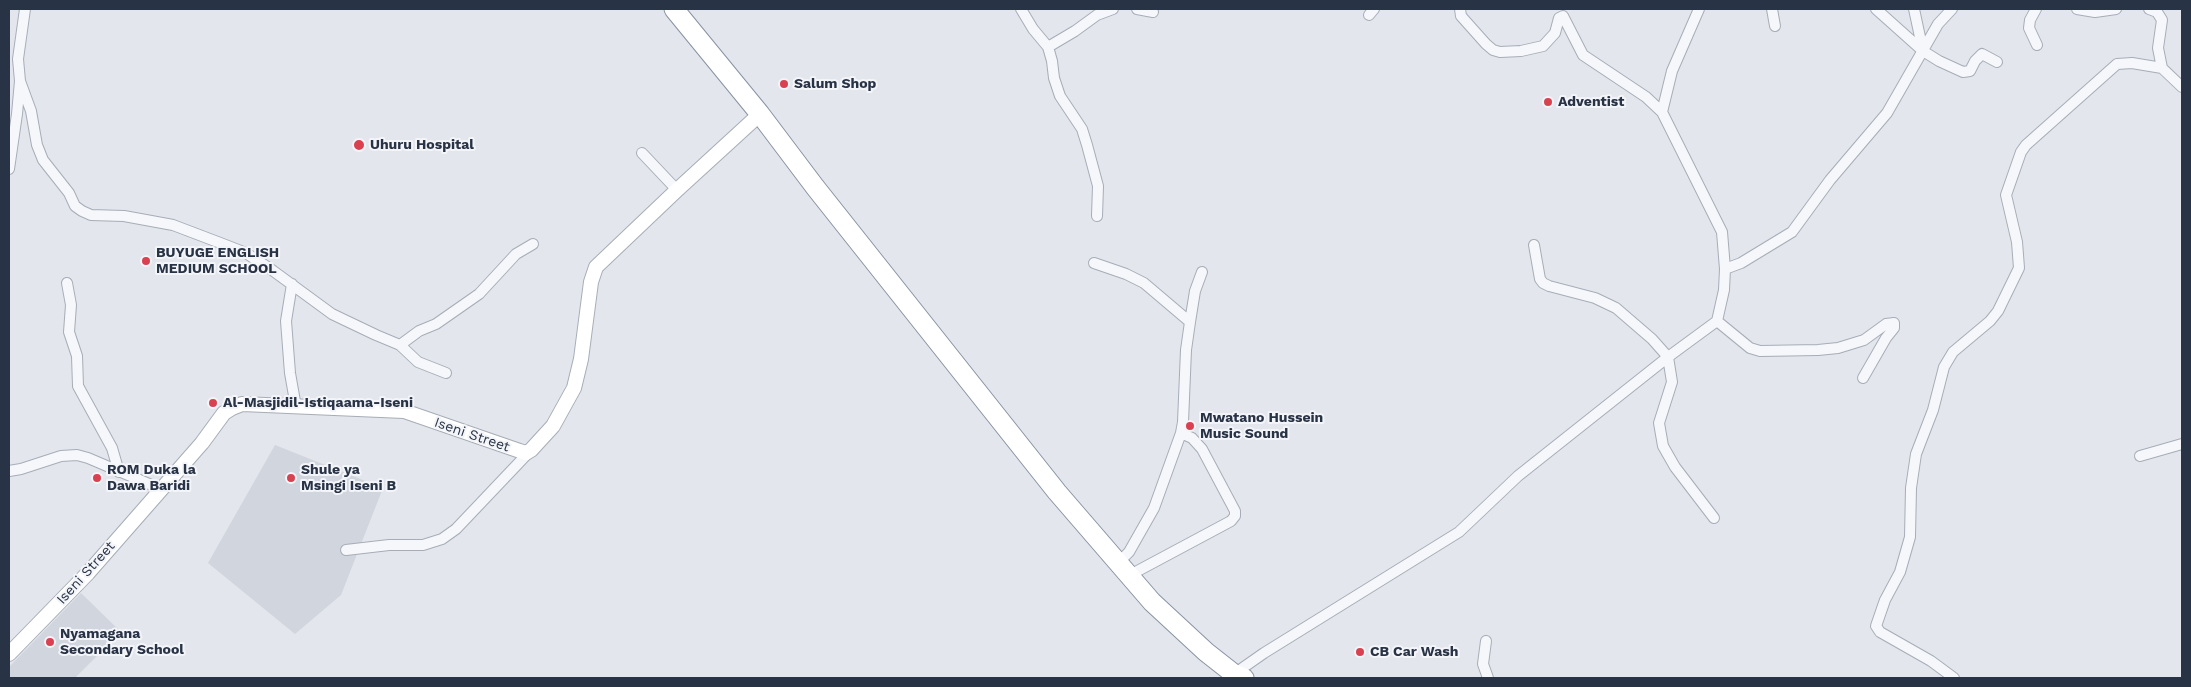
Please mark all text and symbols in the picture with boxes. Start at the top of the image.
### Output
place label: Salum Shop [794,76,876,92]
marker: Salum Shop [778,78,790,90]
place label: Adventist [1558,94,1624,110]
marker: Adventist [1542,96,1554,108]
place label: Uhuru Hospital [370,137,474,153]
marker: Uhuru Hospital [352,138,366,152]
place label: BUYUGE ENGLISH MEDIUM SCHOOL [156,245,279,278]
marker: BUYUGE ENGLISH MEDIUM SCHOOL [140,255,152,267]
place label: Al-Masjidil-Istiqaama-Iseni [223,395,413,411]
marker: Al-Masjidil-Istiqaama-Iseni [207,397,219,409]
place label: Mwatano Hussein Music Sound [1200,410,1323,442]
street label: Iseni Street [432,414,512,456]
marker: Mwatano Hussein Music Sound [1184,420,1196,432]
place label: ROM Duka la Dawa Baridi [107,462,196,494]
place label: Shule ya Msingi Iseni B [301,462,396,494]
marker: ROM Duka la Dawa Baridi [91,472,103,484]
marker: Shule ya Msingi Iseni B [285,472,297,484]
street label: Iseni Street [53,538,119,608]
place label: Nyamagana Secondary School [60,626,184,658]
marker: Nyamagana Secondary School [44,636,56,648]
place label: CB Car Wash [1370,644,1458,660]
marker: CB Car Wash [1354,646,1366,658]

